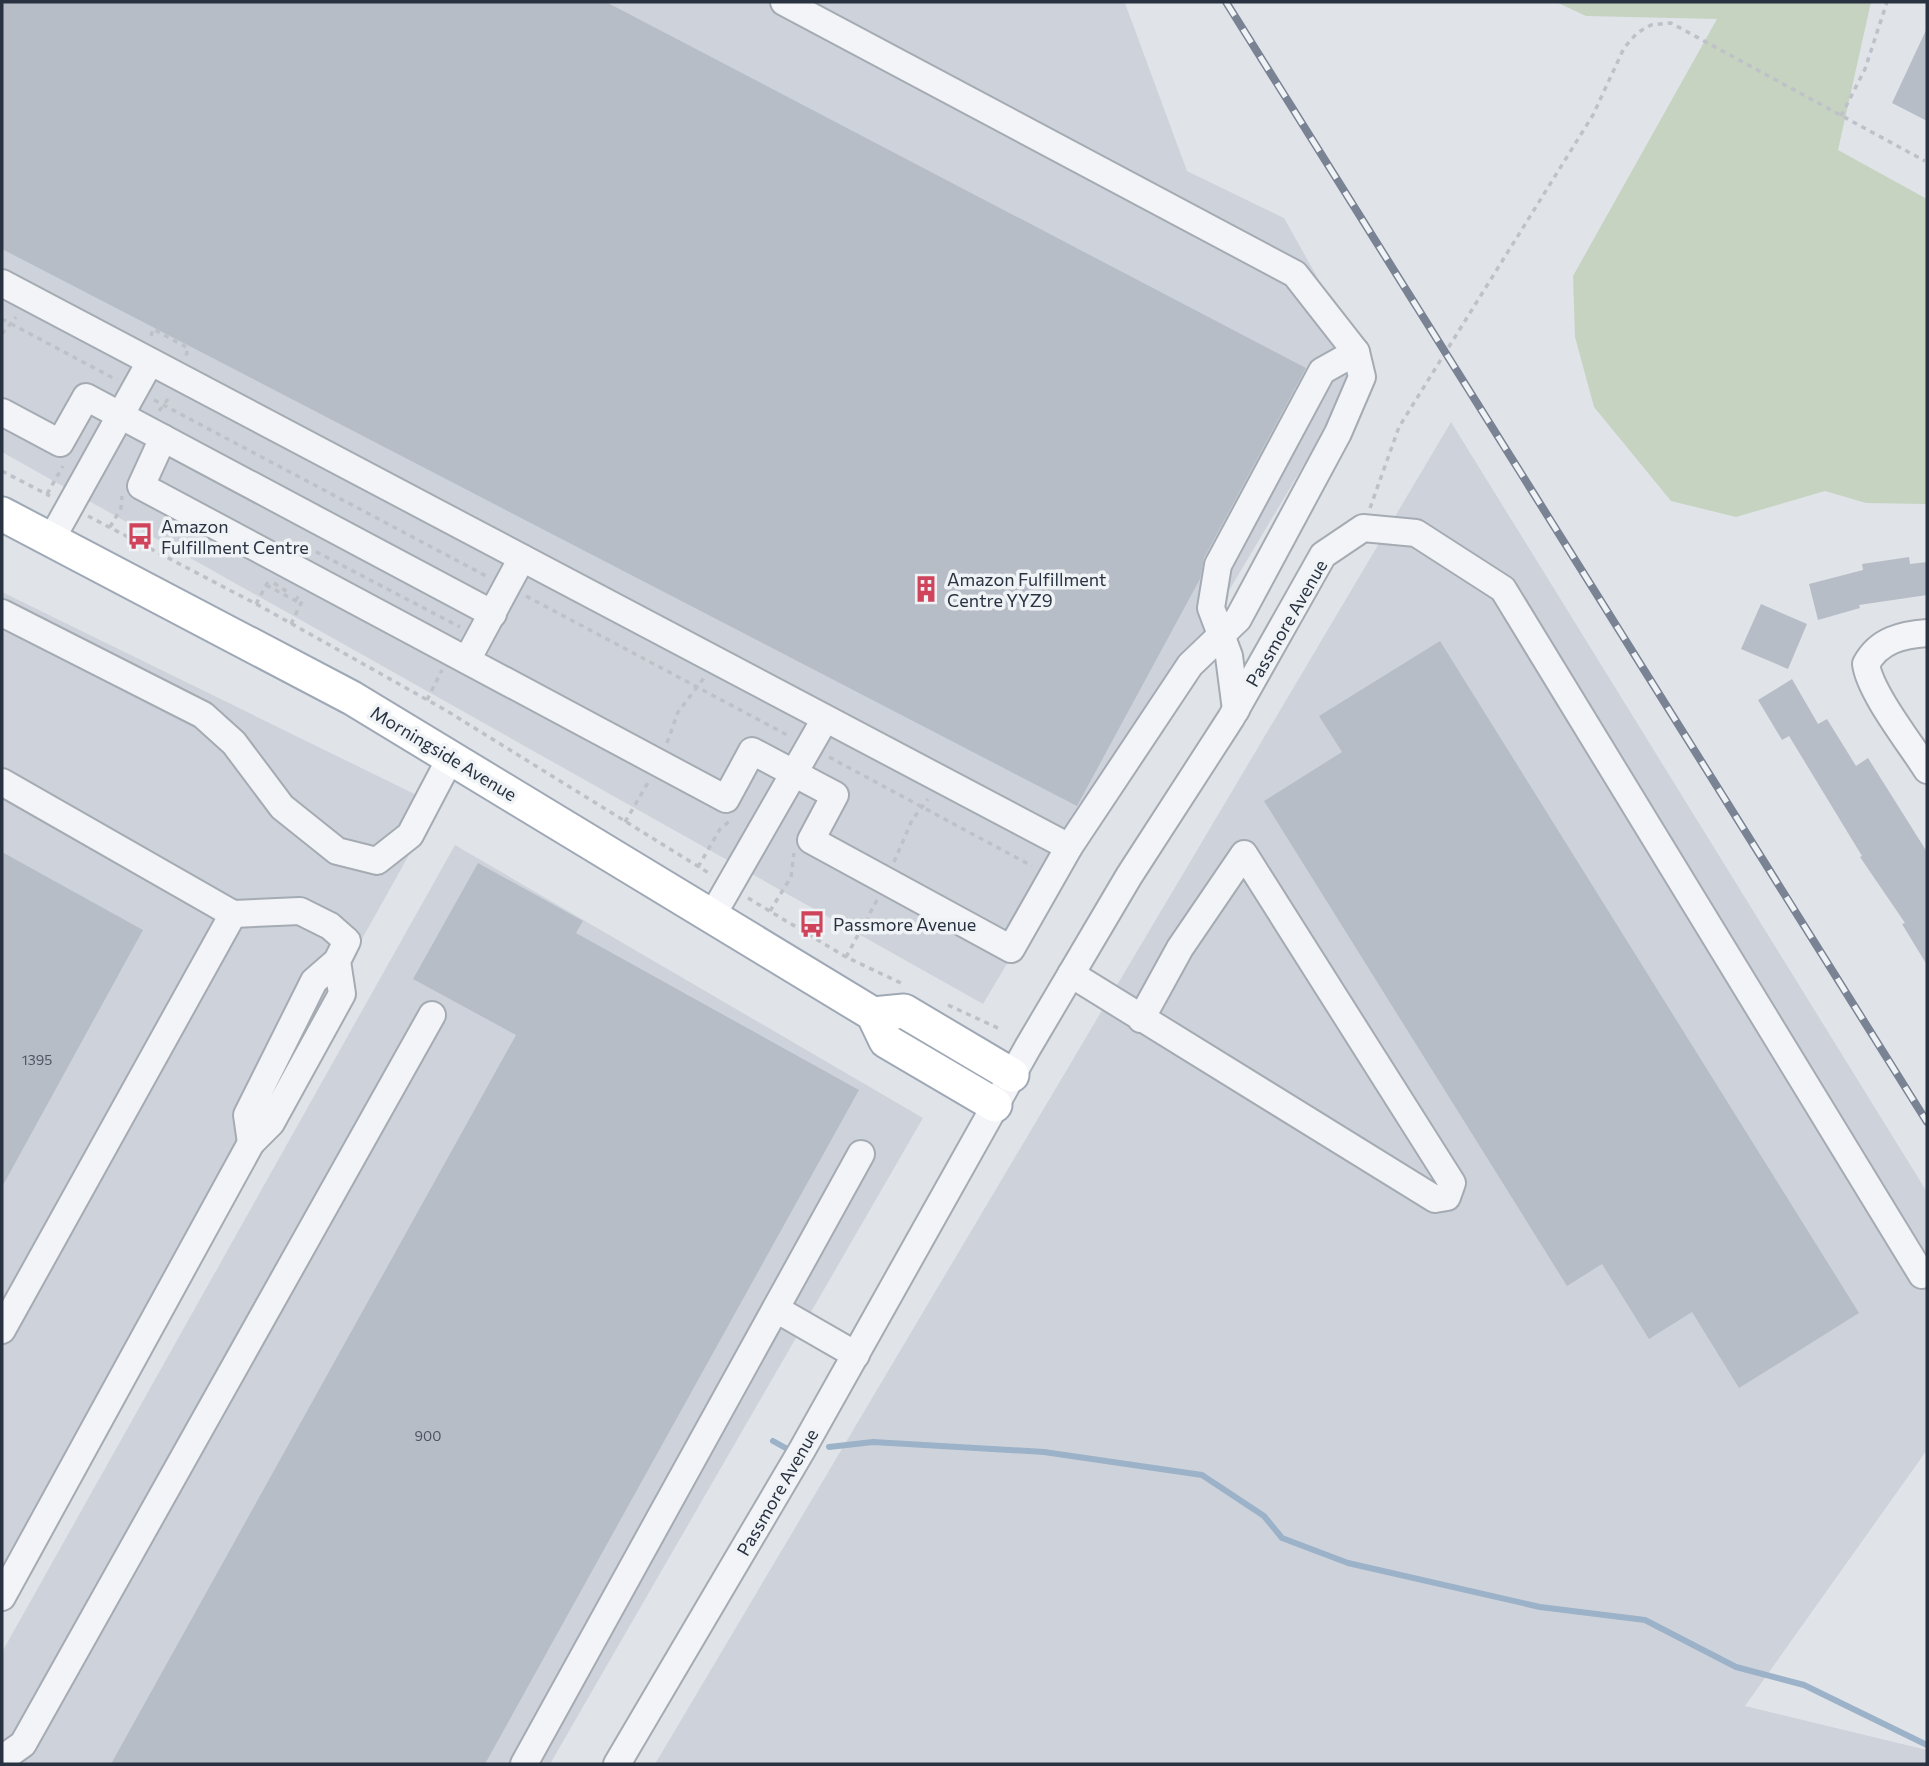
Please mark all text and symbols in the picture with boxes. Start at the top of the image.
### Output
place label: Amazon Fulfillment Centre [161,515,309,558]
bus stop icon: Amazon Fulfillment Centre [125,521,155,551]
street label: Passmore Avenue [1241,555,1331,691]
place label: Amazon Fulfillment Centre YYZ9 [947,568,1106,611]
building icon: Amazon Fulfillment Centre YYZ9 [911,574,941,604]
street label: Morningside Avenue [367,701,521,805]
bus stop icon: Passmore Avenue [797,909,827,939]
place label: Passmore Avenue [833,913,976,935]
house number: 1395 [22,1051,52,1068]
street label: Passmore Avenue [732,1424,822,1560]
house number: 900 [415,1427,441,1444]

